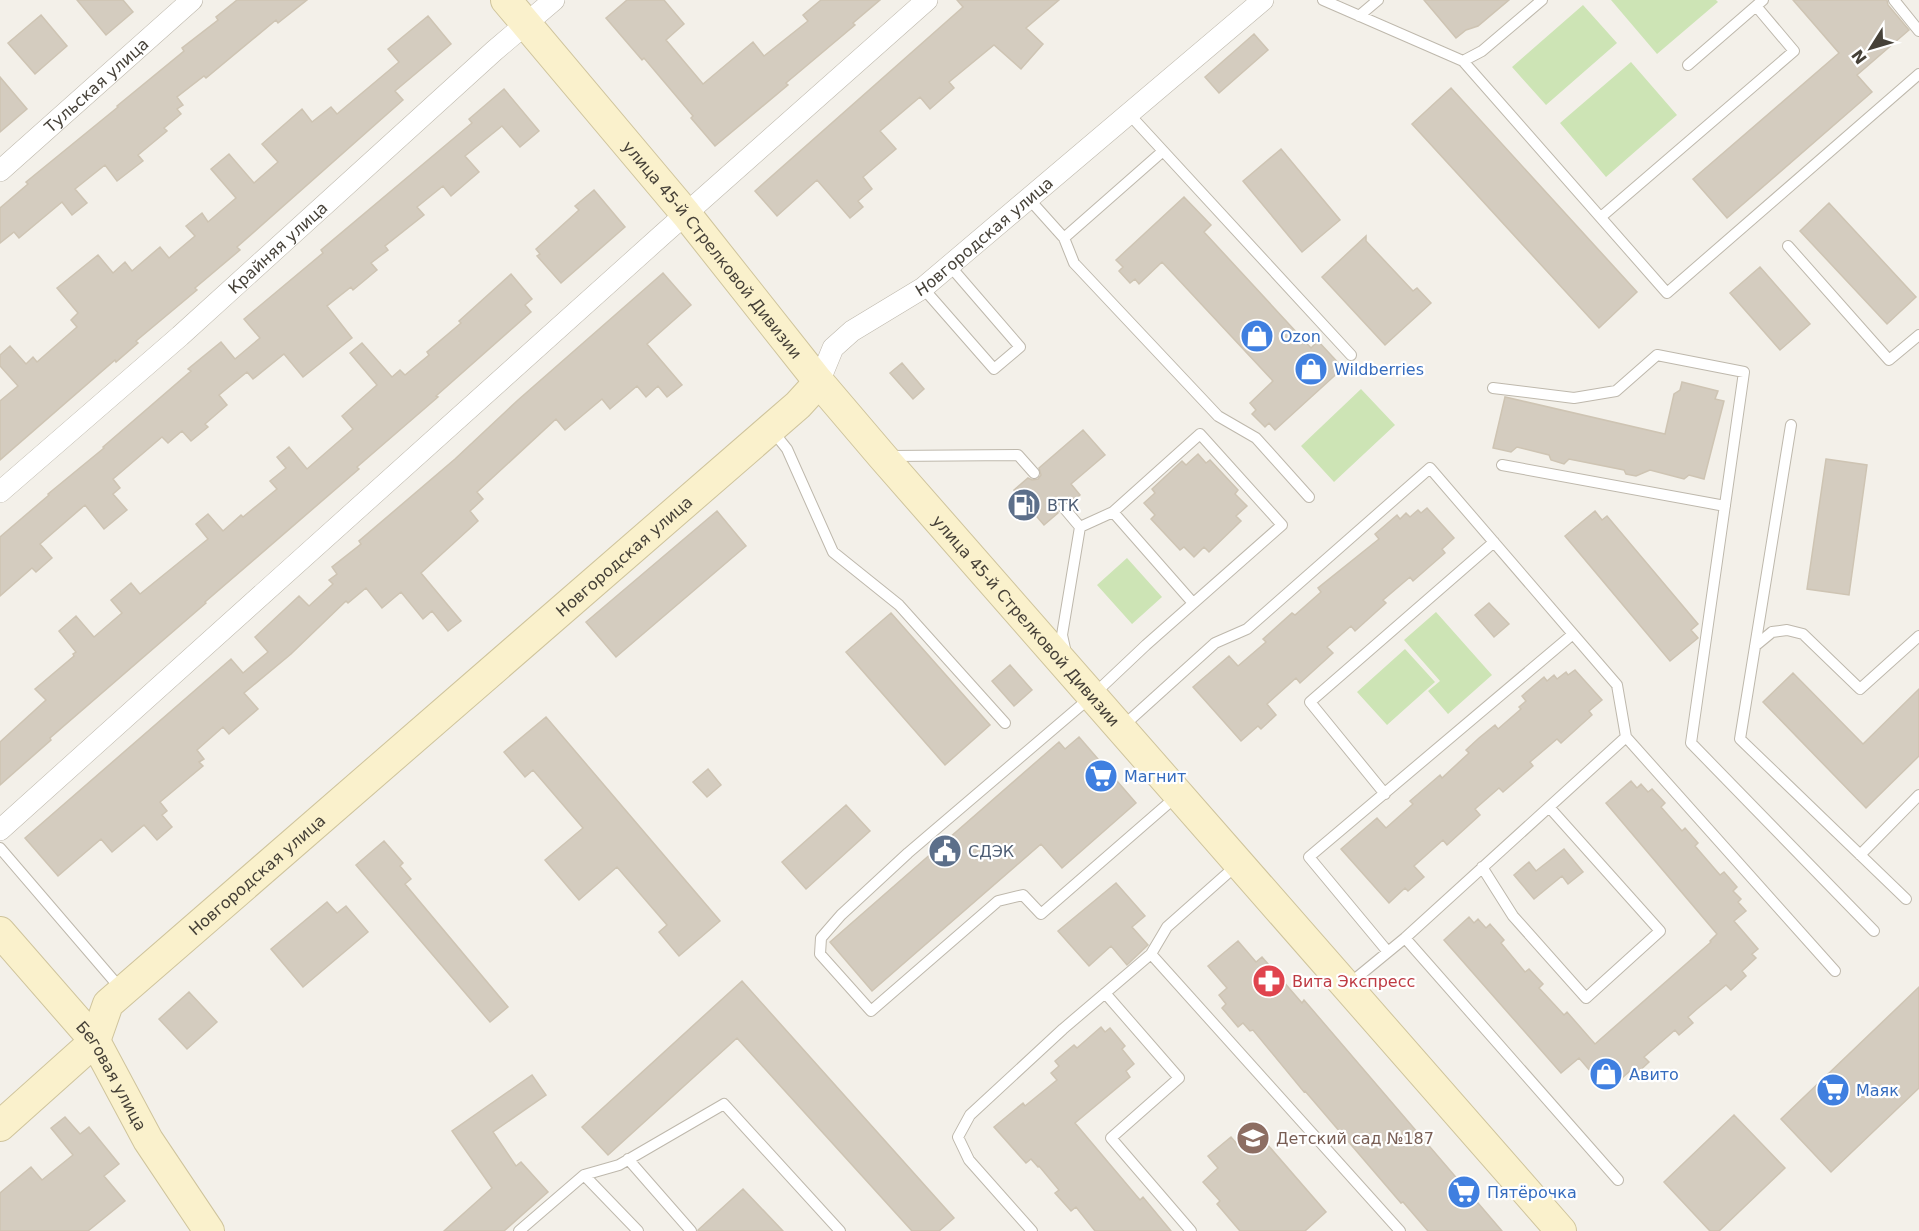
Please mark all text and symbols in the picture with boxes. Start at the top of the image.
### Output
north arrow [1841,18,1901,78]
street label: Тульская улица [40,34,153,137]
text: N [1848,46,1871,68]
street label: улица 45-й Стрелковой Дивизии [619,137,806,363]
street label: Новгородская улица [912,173,1057,300]
street label: Крайняя улица [224,198,331,298]
shop icon: Ozon [1239,318,1275,354]
place label: Ozon [1280,327,1321,346]
shop icon: Wildberries [1293,351,1329,387]
place label: Wildberries [1334,360,1424,379]
fuel station icon: ВТК [1006,487,1042,523]
street label: Новгородская улица [552,492,696,621]
place label: ВТК [1047,496,1080,515]
street label: улица 45-й Стрелковой Дивизии [928,511,1123,731]
supermarket icon: Магнит [1083,758,1119,794]
place label: Магнит [1124,767,1186,786]
street label: Новгородская улица [185,811,329,939]
public building icon: СДЭК [927,833,963,869]
place label: СДЭК [968,842,1015,861]
pharmacy icon: Вита Экспресс [1251,963,1287,999]
place label: Вита Экспресс [1292,972,1415,991]
street label: Беговая улица [72,1017,150,1134]
shop icon: Авито [1588,1056,1624,1092]
place label: Авито [1629,1065,1679,1084]
supermarket icon: Маяк [1815,1072,1851,1108]
place label: Маяк [1856,1081,1899,1100]
school or university icon: Детский сад №187 [1235,1120,1271,1156]
place label: Детский сад №187 [1276,1129,1434,1148]
supermarket icon: Пятёрочка [1446,1174,1482,1210]
place label: Пятёрочка [1487,1183,1577,1202]

